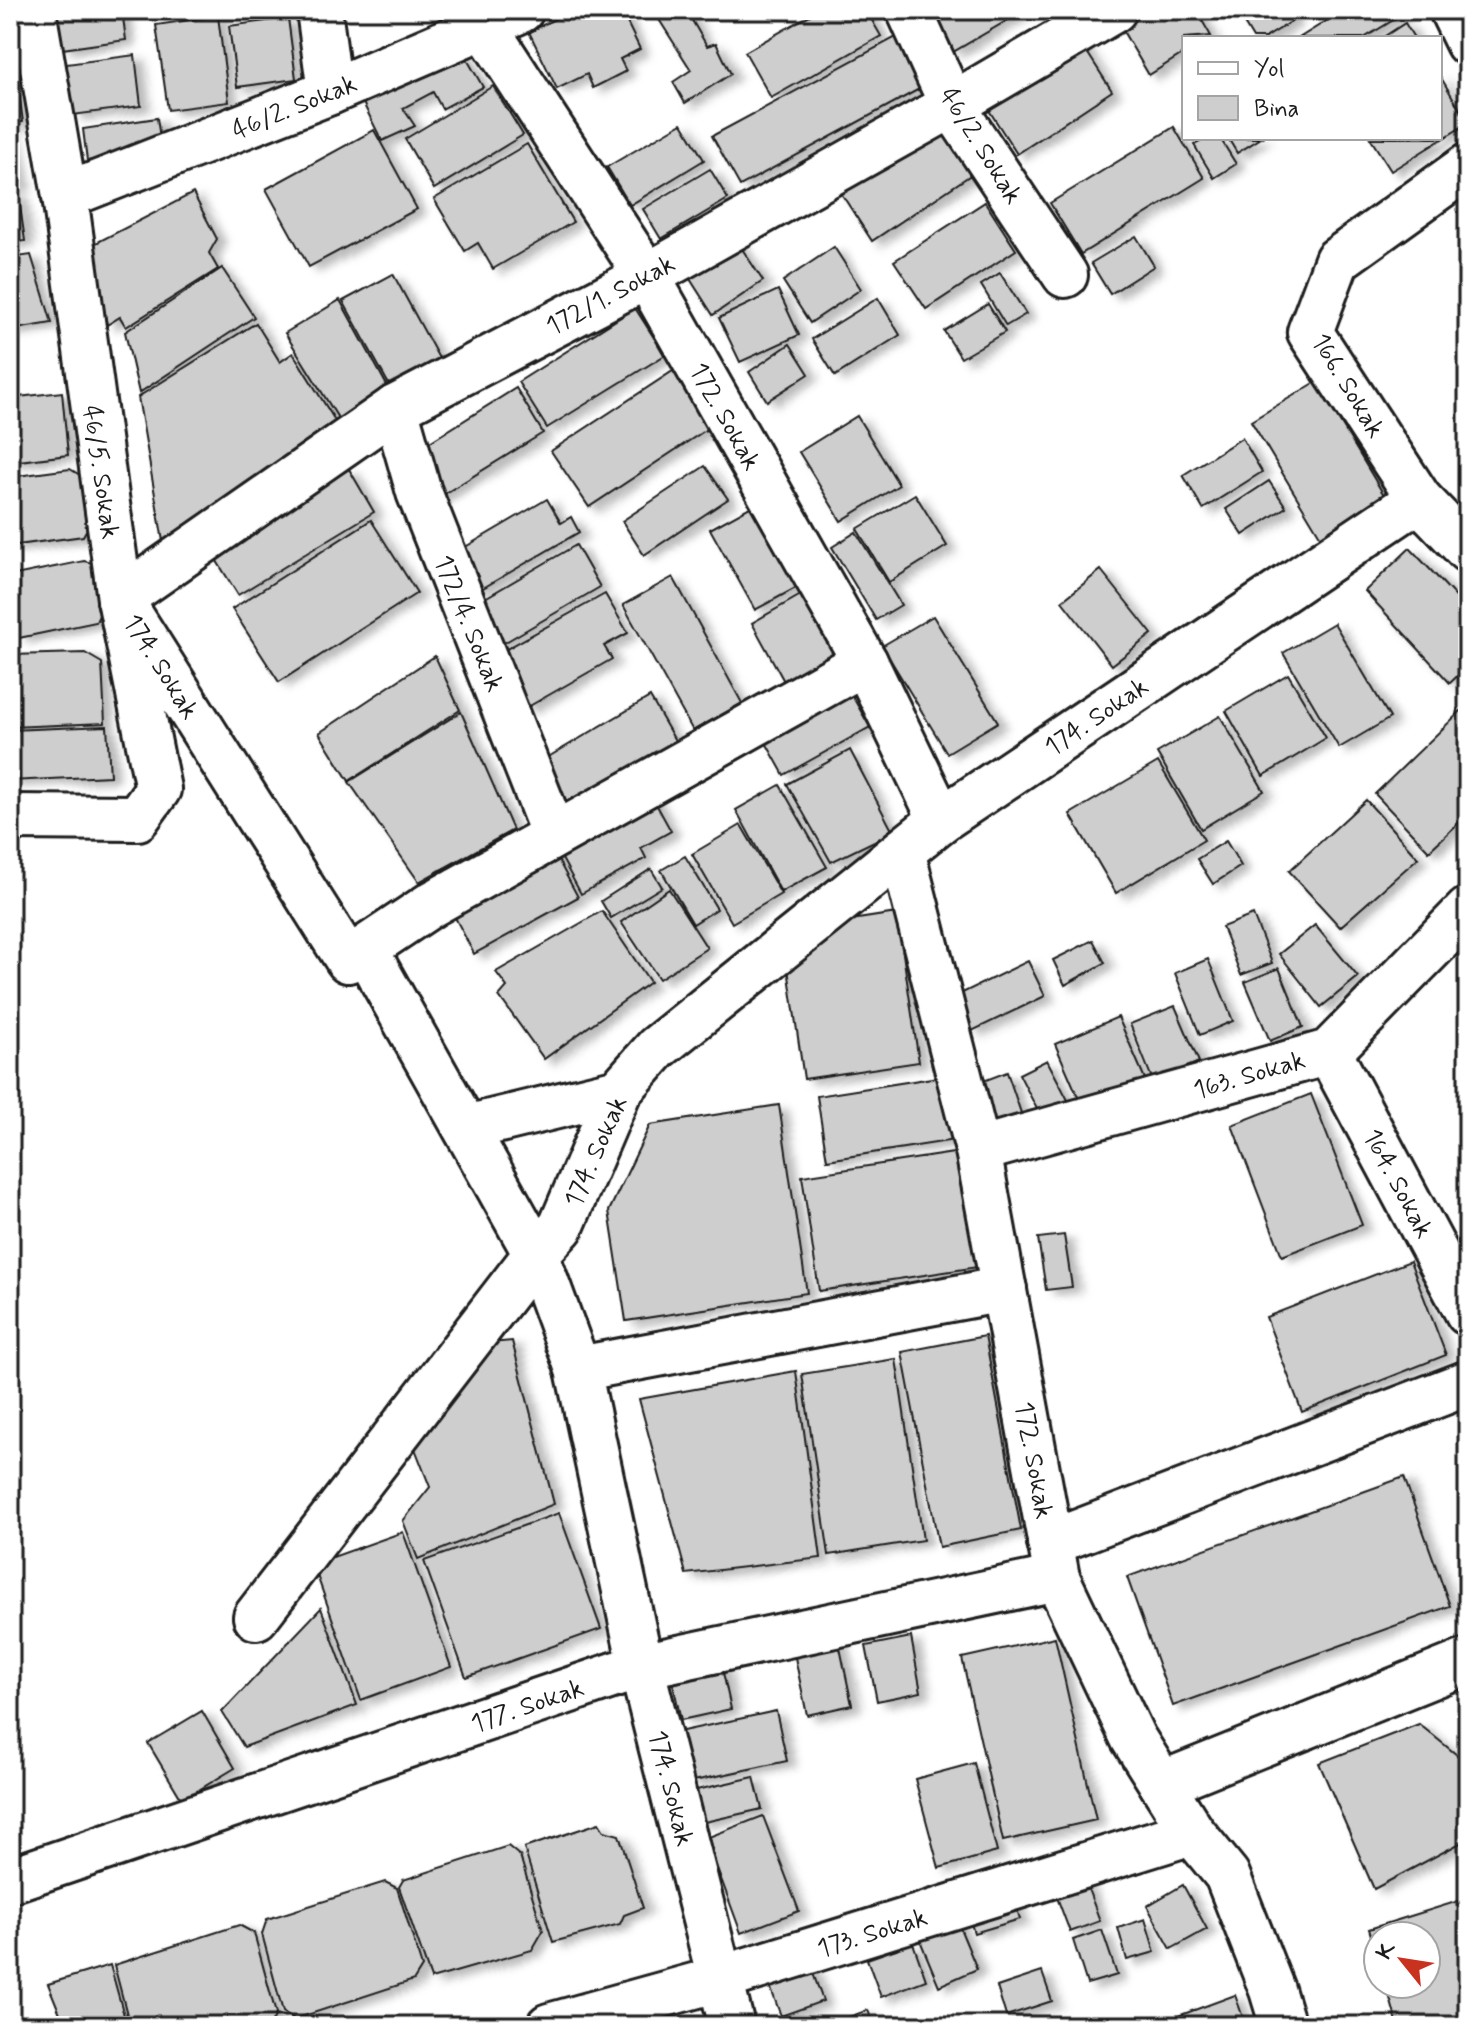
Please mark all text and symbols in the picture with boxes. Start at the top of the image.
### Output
legend [1182,36,1442,140]
text: Yol [1254,54,1284,85]
street label: 46/2. Sokak [227,67,362,148]
street label: 46/2. Sokak [931,81,1030,211]
text: Bina [1254,94,1299,125]
street label: 172/1. Sokak [541,248,681,344]
street label: 166. Sokak [1303,327,1392,445]
street label: 172. Sokak [681,357,768,477]
street label: 46/5. Sokak [74,403,126,541]
street label: 172/4. Sokak [425,550,511,697]
street label: 174. Sokak [115,608,206,726]
street label: 174. Sokak [1039,670,1156,765]
street label: 163. Sokak [1190,1044,1310,1108]
street label: 174. Sokak [557,1091,636,1213]
street label: 164. Sokak [1354,1123,1440,1245]
street label: 172. Sokak [1006,1399,1060,1522]
street label: 177. Sokak [467,1672,589,1742]
street label: 174. Sokak [639,1727,701,1850]
street label: 173. Sokak [813,1901,932,1967]
north arrow [1362,1920,1442,2000]
text: K [1370,1937,1403,1965]

